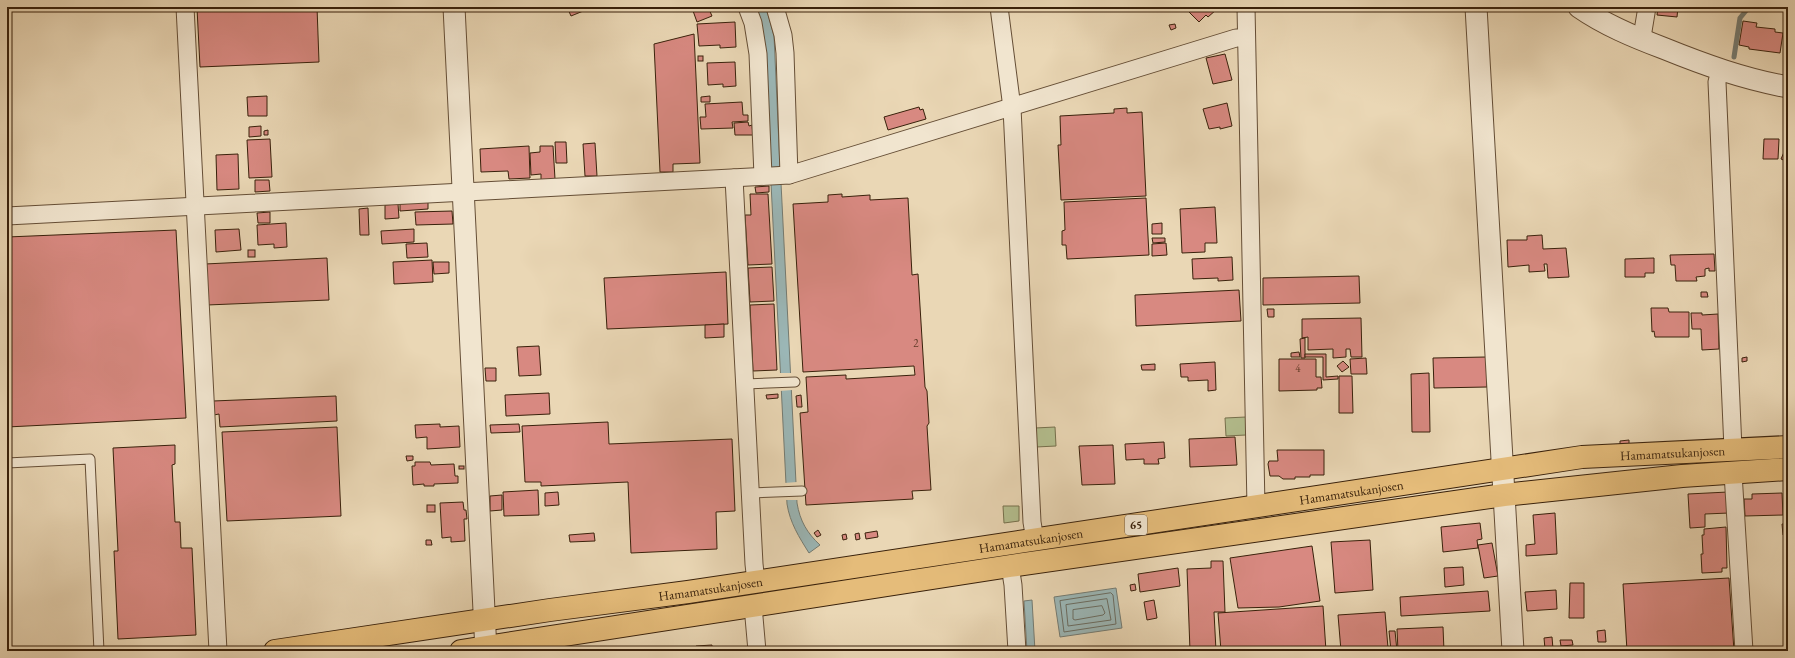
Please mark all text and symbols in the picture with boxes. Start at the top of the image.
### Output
house number: 2 [913,336,919,350]
house number: 4 [1295,361,1301,375]
street label: Hamamatsukanjosen [1620,442,1726,464]
street label: Hamamatsukanjosen [1298,476,1405,508]
road number: 65 [1125,515,1147,535]
street label: Hamamatsukanjosen [978,524,1084,556]
street label: Hamamatsukanjosen [657,572,764,604]

